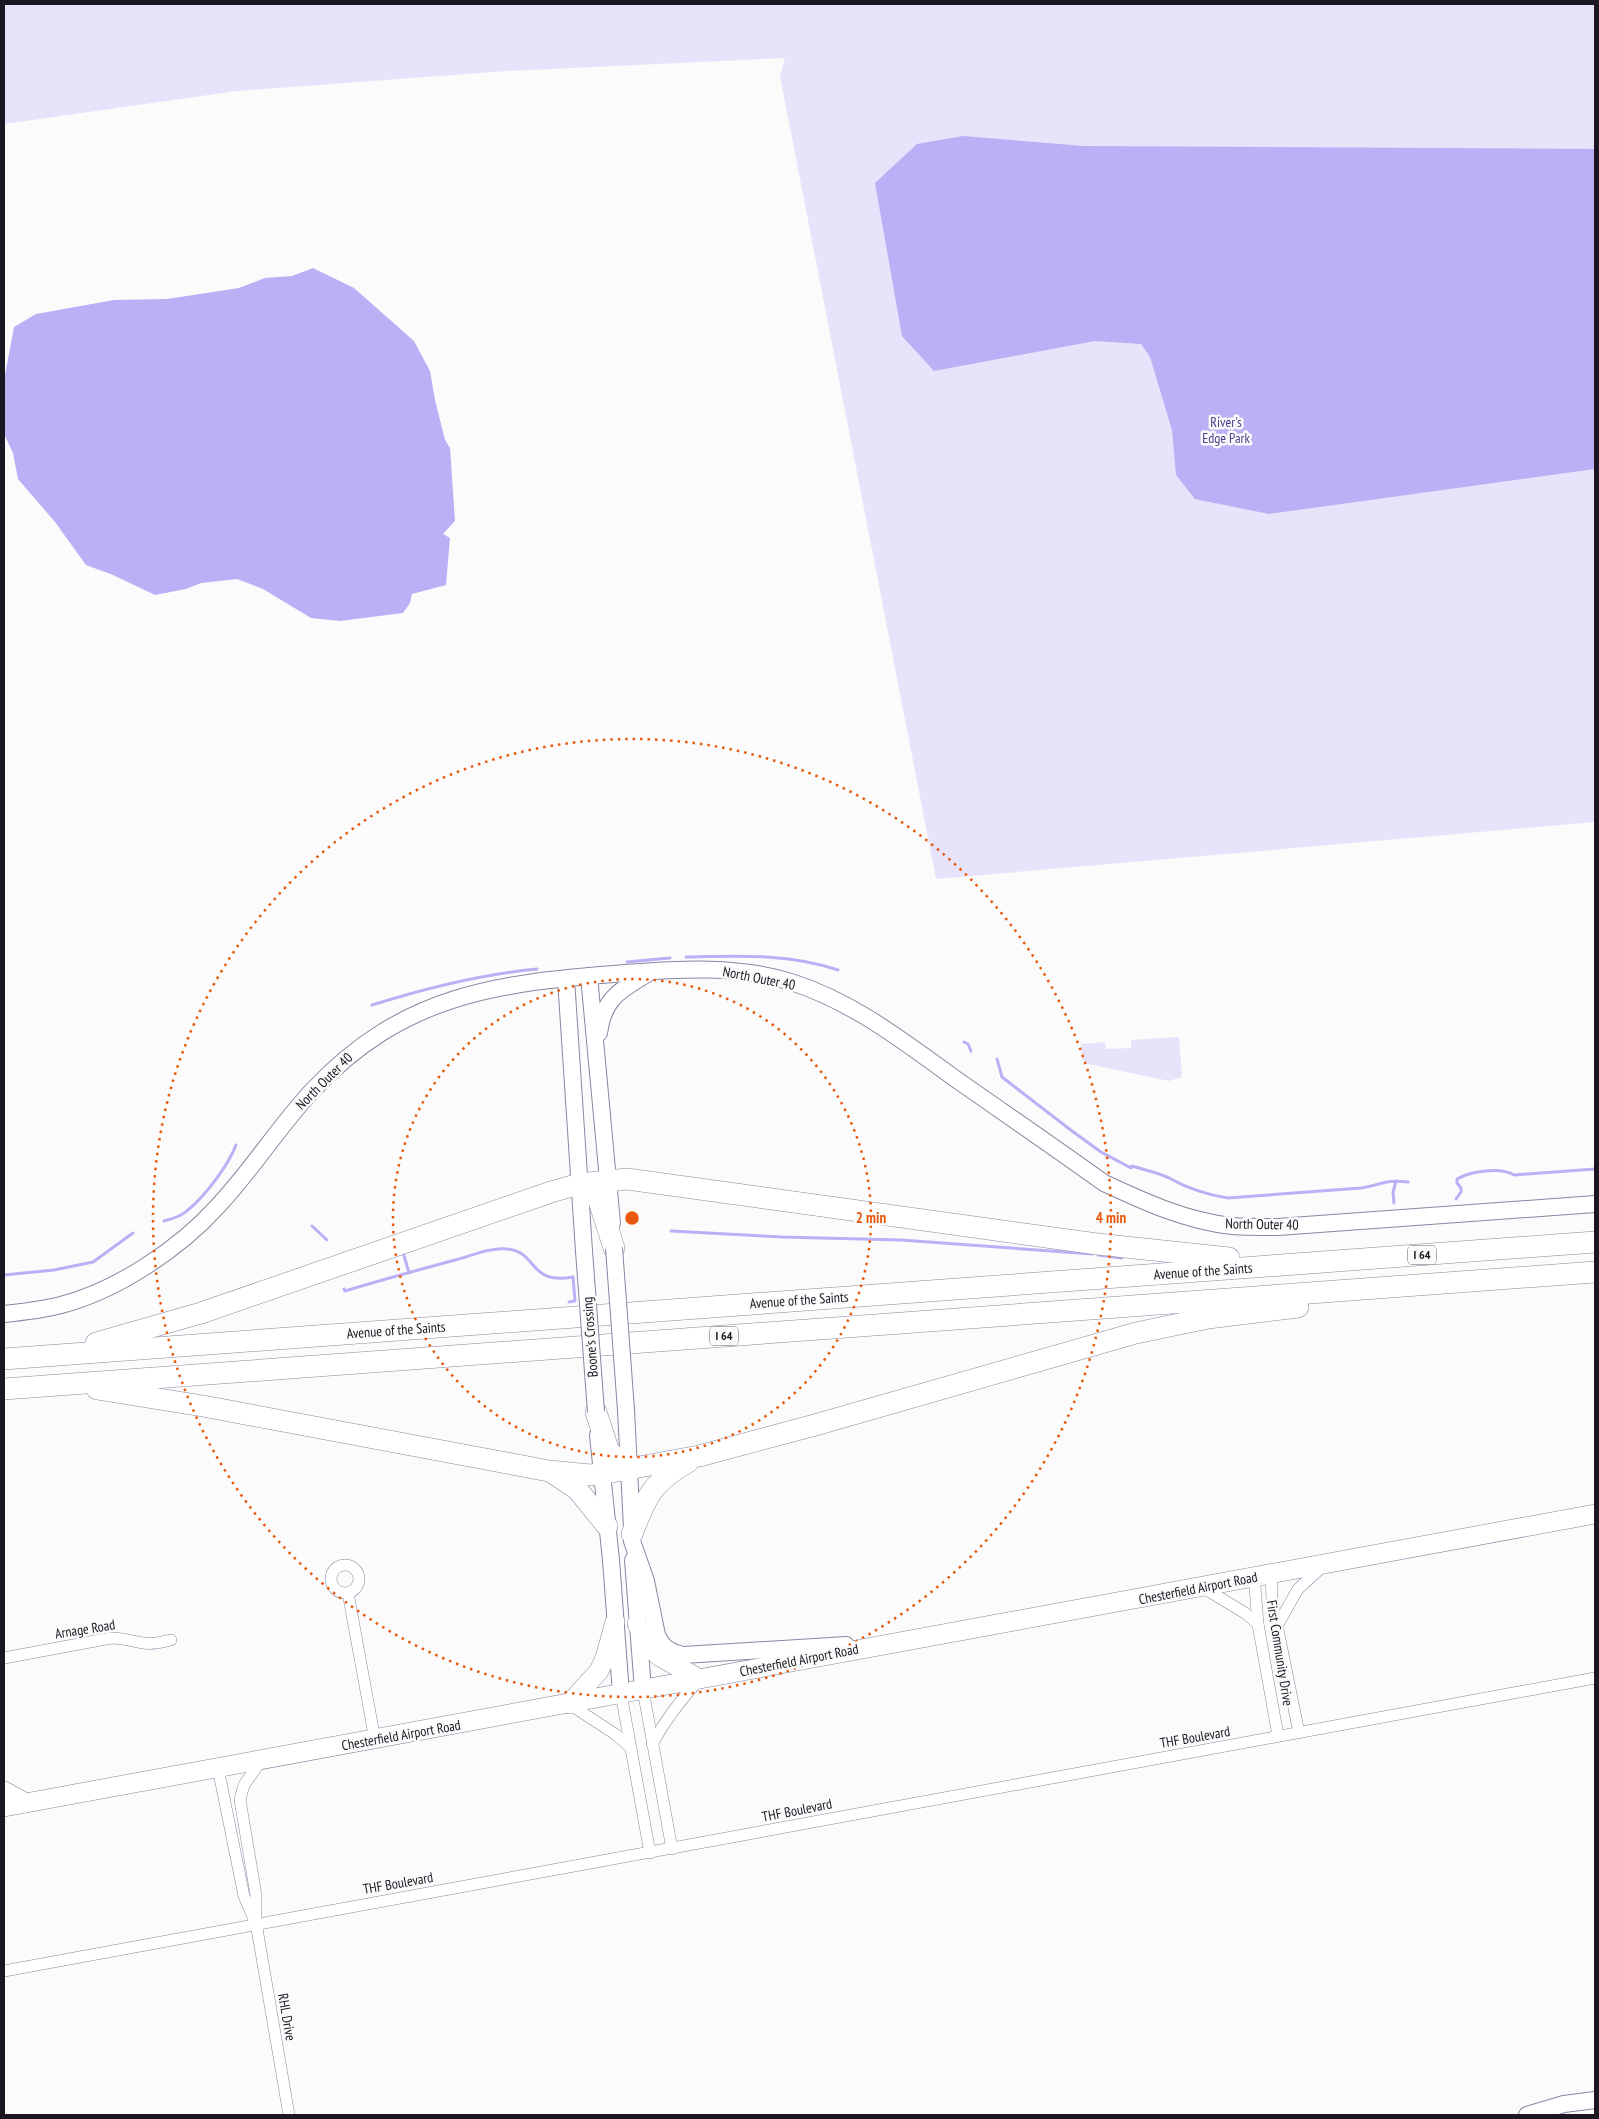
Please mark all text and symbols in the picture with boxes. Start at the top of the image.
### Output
park label: River's Edge Park [1202,413,1250,447]
street label: North Outer 40 [721,962,797,994]
street label: North Outer 40 [292,1049,356,1113]
text: 2 min [856,1208,886,1227]
text: 4 min [1096,1208,1126,1227]
centre of rings [623,1209,641,1227]
street label: North Outer 40 [1225,1214,1299,1234]
road number: I 64 [1408,1246,1436,1264]
street label: Avenue of the Saints [1153,1259,1253,1283]
street label: Avenue of the Saints [749,1288,849,1312]
street label: Boone's Crossing [578,1296,602,1378]
street label: Avenue of the Saints [346,1318,446,1342]
road number: I 64 [710,1326,738,1345]
street label: Chesterfield Airport Road [1137,1568,1259,1608]
street label: First Community Drive [1263,1599,1297,1707]
street label: Arnage Road [54,1615,116,1643]
street label: Chesterfield Airport Road [738,1640,860,1680]
street label: Chesterfield Airport Road [340,1716,462,1754]
street label: THF Boulevard [1158,1722,1232,1752]
street label: THF Boulevard [760,1794,834,1826]
street label: THF Boulevard [361,1868,435,1898]
street label: RHL Drive [274,1992,300,2042]

